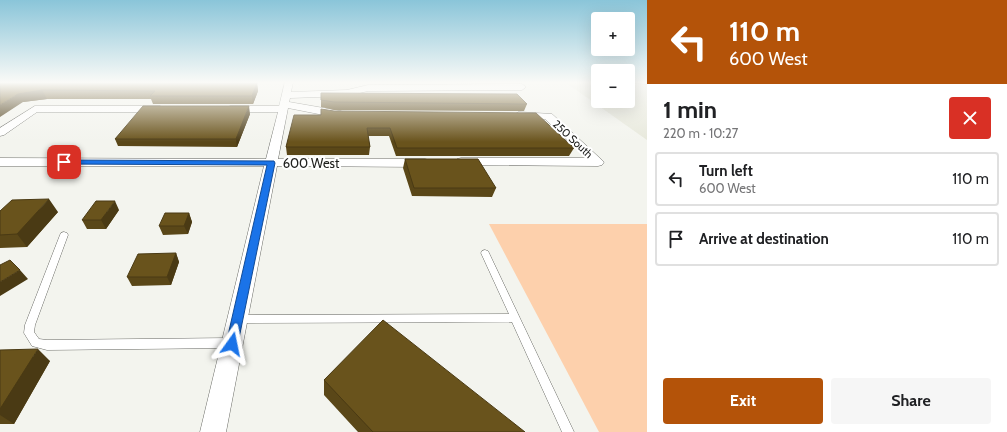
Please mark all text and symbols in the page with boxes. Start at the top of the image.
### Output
map controls [591,12,635,108]
button: + [591,12,635,56]
text: 110 m [729,14,800,48]
icon: left [663,16,715,68]
text: 600 West [729,48,807,70]
button: − [591,64,635,108]
text: 1 min [663,95,717,124]
button: close [949,97,991,139]
street label: 250 South [550,117,596,161]
text: 220 m · 10:27 [663,125,738,141]
pin [47,145,81,179]
icon: arrive [53,151,75,173]
street label: 600 West [283,155,340,171]
text: Turn left [699,162,753,180]
icon: left [665,168,687,190]
text: 110 m [952,170,989,188]
text: 600 West [699,180,756,196]
icon: arrive [665,228,687,250]
text: Arrive at destination [699,230,829,248]
text: 110 m [952,230,989,248]
position arrow [211,323,253,365]
button: Exit [663,378,823,424]
button: Share [831,378,991,424]

